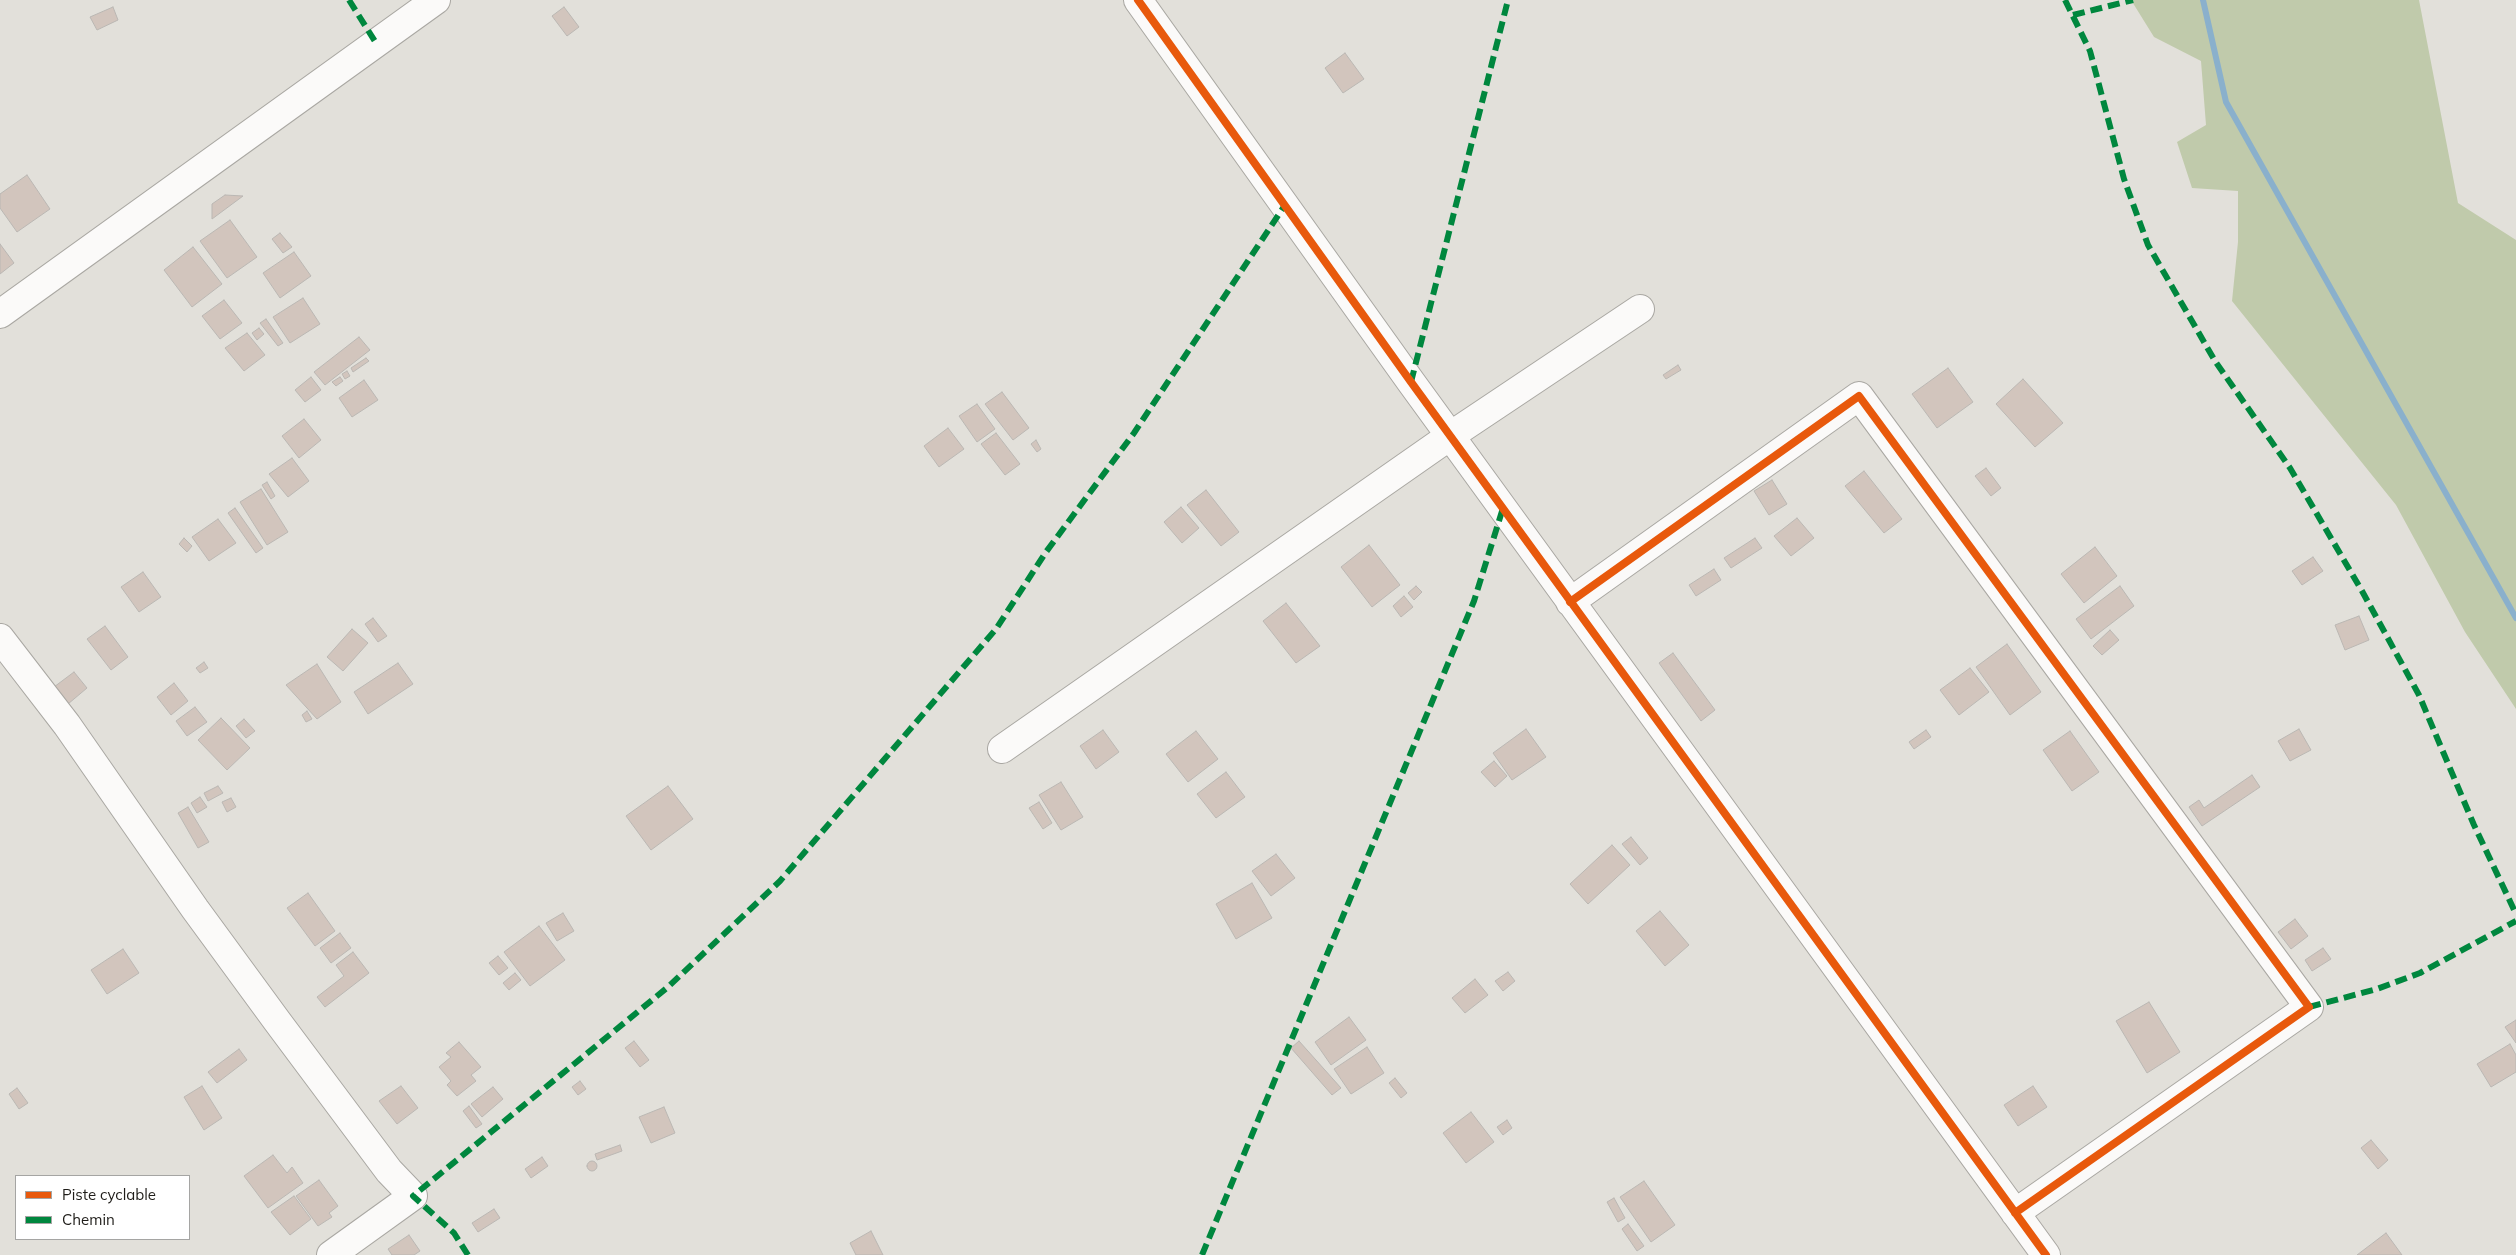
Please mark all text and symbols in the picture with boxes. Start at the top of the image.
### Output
legend [15,1175,190,1240]
text: Piste cyclable [62,1185,156,1204]
text: Chemin [62,1210,115,1229]

